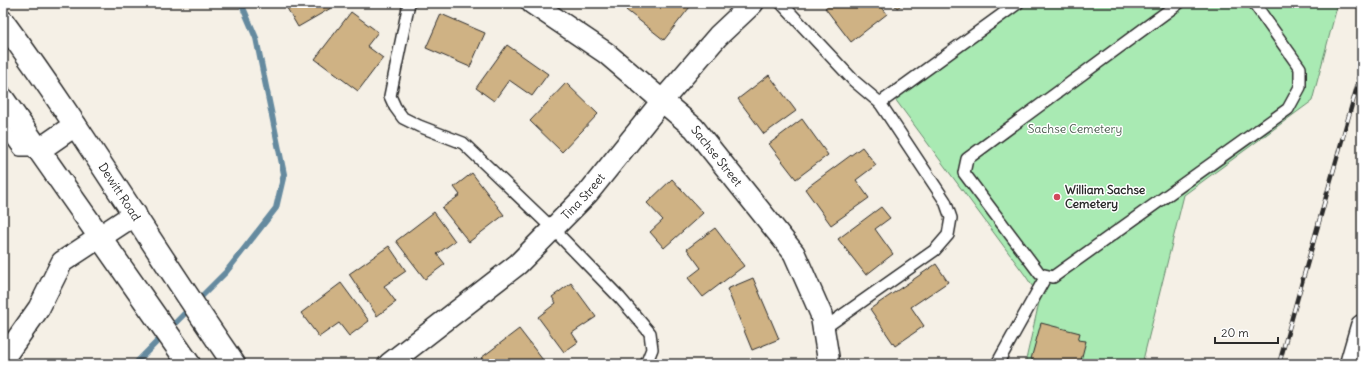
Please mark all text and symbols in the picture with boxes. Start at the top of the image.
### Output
park label: Sachse Cemetery [1028,121,1122,136]
street label: Sachse Street [688,123,746,189]
street label: Dewitt Road [95,160,144,223]
street label: Tina Street [558,170,608,223]
place label: William Sachse Cemetery [1065,182,1146,212]
marker: William Sachse Cemetery [1052,192,1062,202]
scale bar [1215,319,1278,345]
text: 20 m [1221,325,1249,340]

